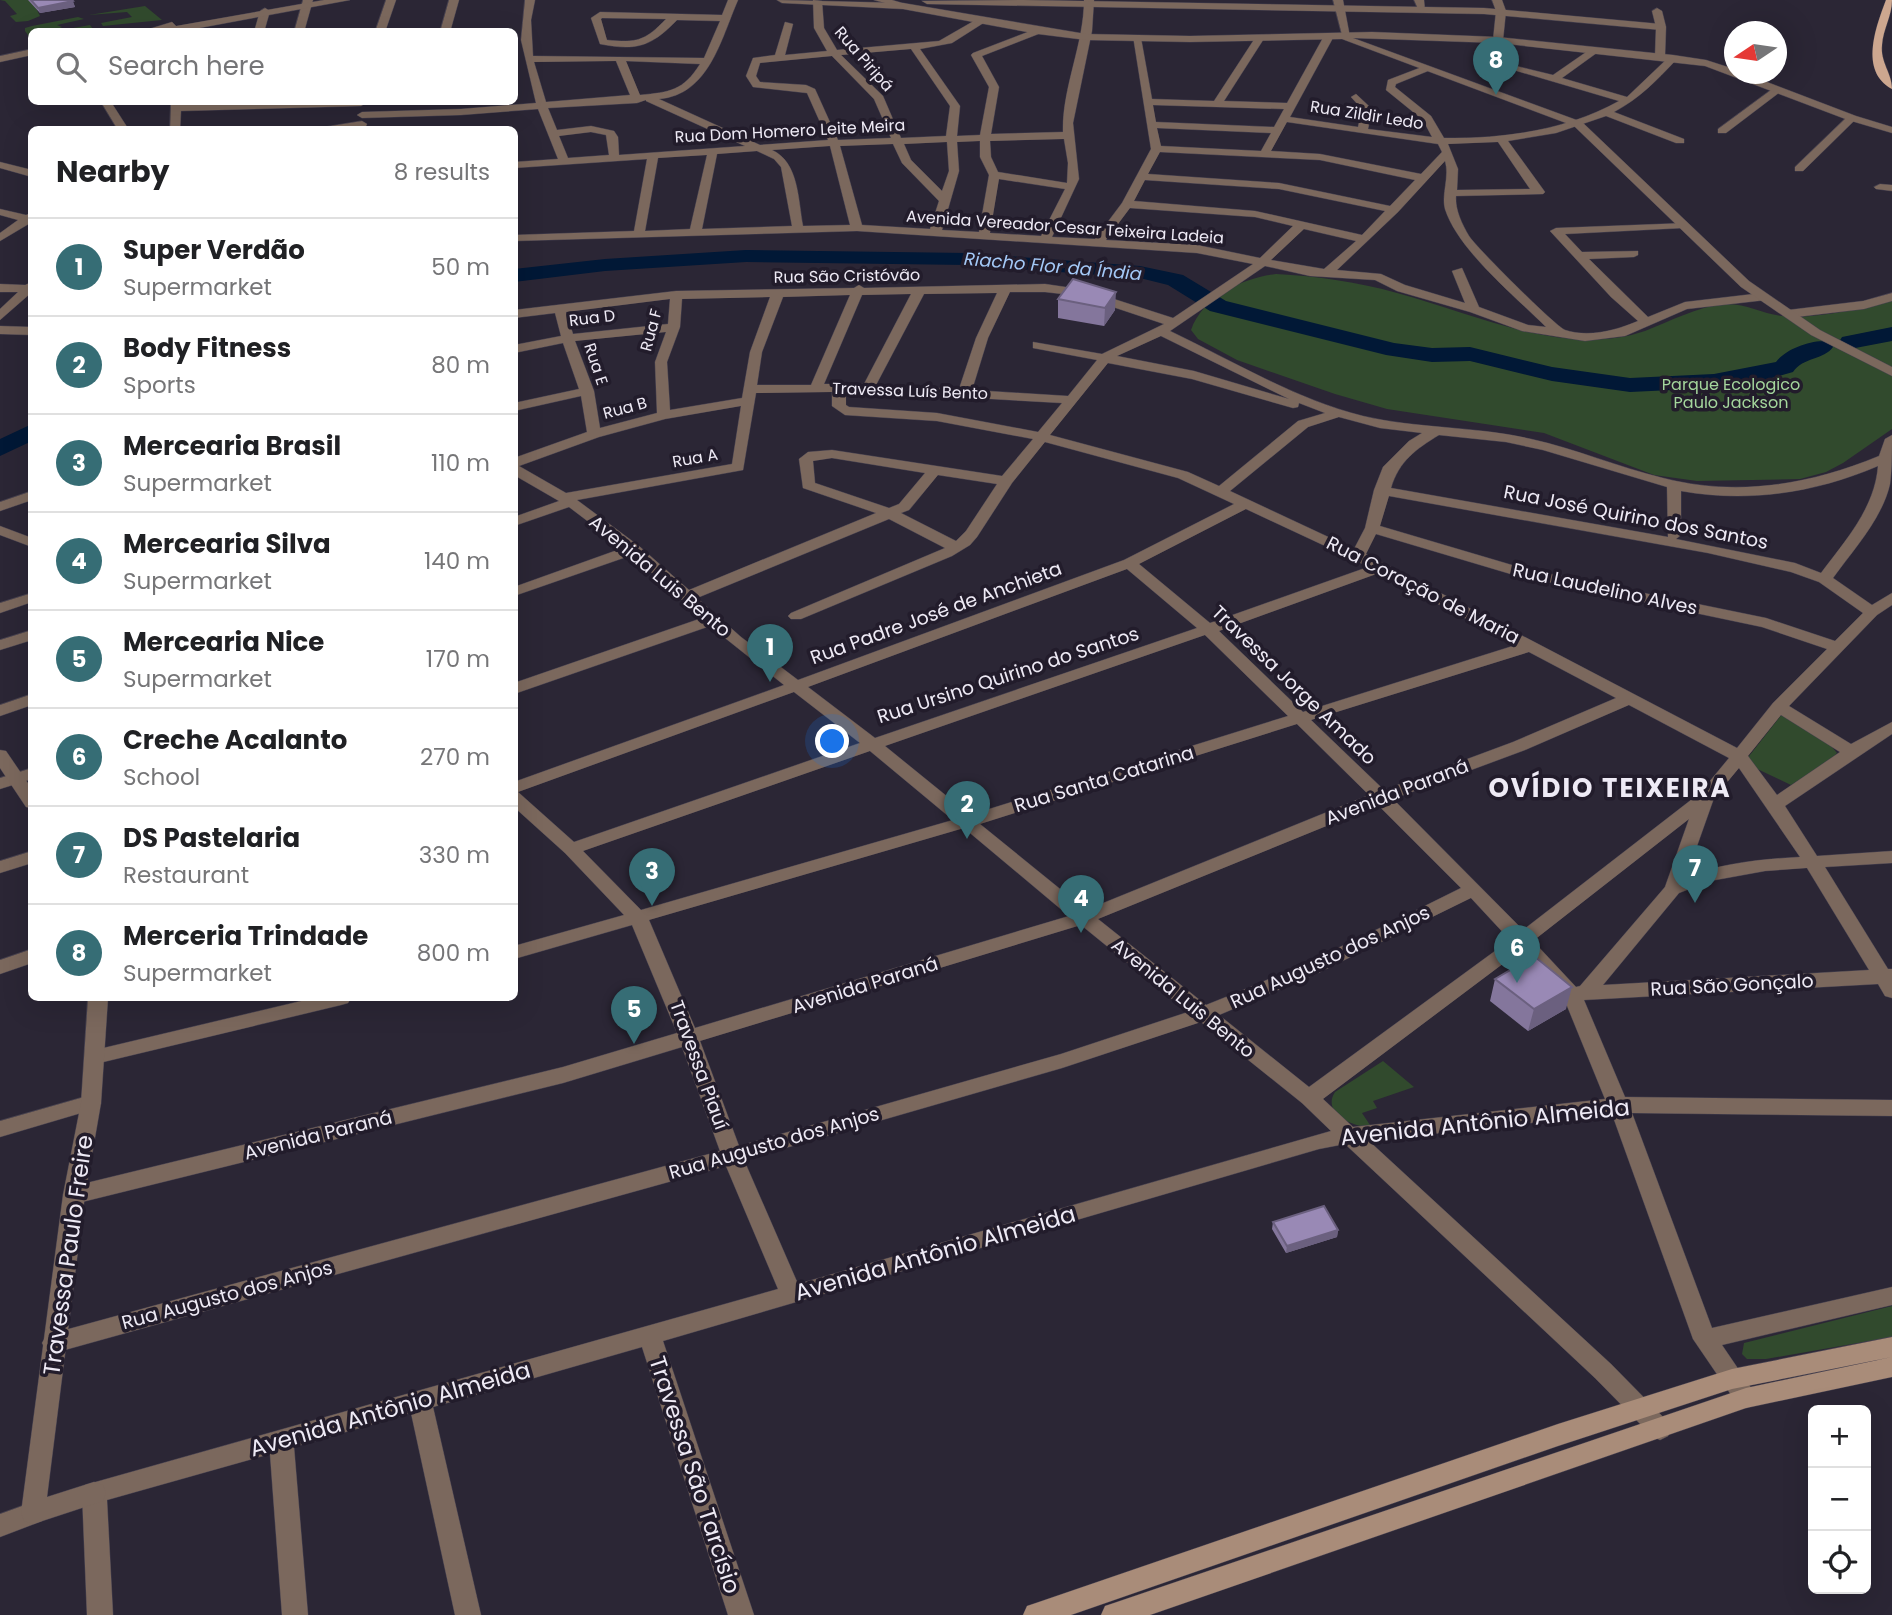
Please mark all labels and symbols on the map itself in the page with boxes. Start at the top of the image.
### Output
street label: Rua Piripá [829,21,899,97]
north arrow [1724,21,1787,84]
pin: 8 [1473,37,1519,95]
street label: Rua Zildir Ledo [1309,95,1425,135]
street label: Rua Dom Homero Leite Meira [674,113,906,149]
street label: Avenida Vereador Cesar Teixeira Ladeia [905,204,1225,250]
water label: Riacho Flor da Índia [963,246,1143,286]
street label: Rua São Cristóvão [774,263,920,289]
street label: Rua D [568,304,616,332]
street label: Rua F [634,306,668,354]
street label: Rua E [578,340,614,388]
park label: Parque Ecologico Paulo Jackson [1662,373,1800,414]
street label: Travessa Luís Bento [832,377,988,405]
street label: Rua B [600,391,650,425]
street label: Rua A [670,443,720,473]
street label: Rua José Quirino dos Santos [1502,478,1770,556]
street label: Avenida Luis Bento [583,509,737,643]
street label: Rua Coração de Maria [1322,530,1524,650]
street label: Rua Padre José de Anchieta [806,555,1066,671]
street label: Rua Laudelino Alves [1510,556,1700,622]
street label: Travessa Jorge Amado [1206,599,1382,771]
street label: Rua Ursino Quirino do Santos [874,620,1142,730]
pin: 1 [747,624,793,682]
your location [815,724,849,758]
street label: Rua Santa Catarina [1011,739,1197,819]
street label: Avenida Paraná [1321,752,1473,832]
district label: OVÍDIO TEIXEIRA [1488,770,1732,806]
pin: 2 [944,781,990,839]
pin: 7 [1672,845,1718,903]
pin: 3 [629,848,675,906]
pin: 4 [1058,875,1104,933]
street label: Rua Augusto dos Anjos [1226,899,1434,1015]
pin: 6 [1494,925,1540,983]
street label: Avenida Luis Bento [1106,932,1260,1064]
street label: Avenida Paraná [789,950,941,1020]
street label: Rua São Gonçalo [1650,967,1814,1003]
pin: 5 [611,986,657,1044]
street label: Travessa Piauí [663,997,735,1134]
street label: Avenida Antônio Almeida [1339,1091,1631,1153]
street label: Rua Augusto dos Anjos [666,1100,882,1186]
street label: Avenida Paraná [241,1104,395,1166]
street label: Travessa Paulo Freire [35,1133,101,1377]
street label: Avenida Antônio Almeida [791,1198,1079,1308]
street label: Rua Augusto dos Anjos [118,1254,336,1336]
street label: Travessa São Tarcísio [641,1352,749,1598]
street label: Avenida Antônio Almeida [246,1354,534,1464]

